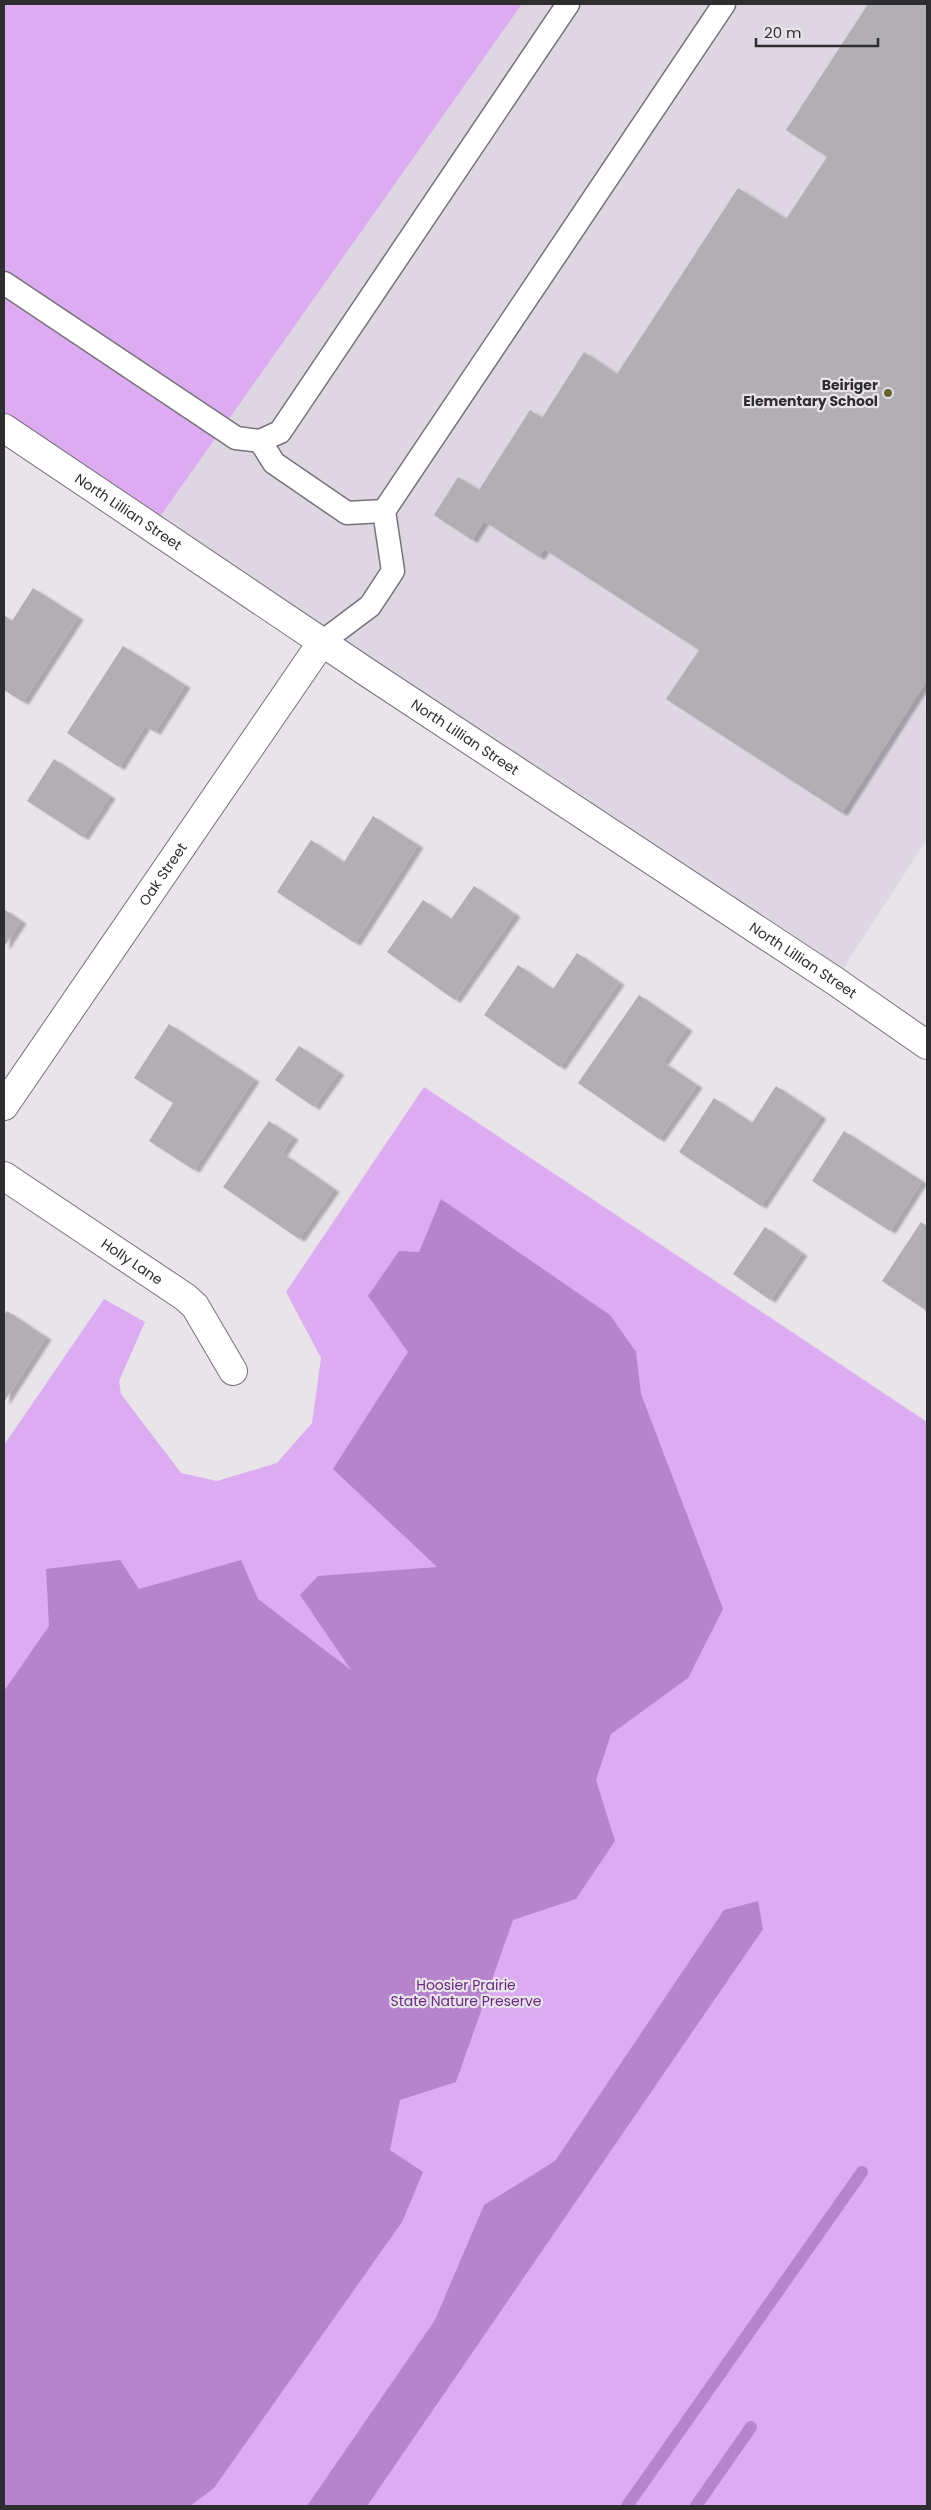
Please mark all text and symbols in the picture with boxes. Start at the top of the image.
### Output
scale bar [756,15,878,47]
text: 20 m [764,22,802,43]
place label: Beiriger Elementary School [743,375,878,411]
marker: Beiriger Elementary School [882,387,894,399]
street label: North Lillian Street [71,469,186,555]
street label: North Lillian Street [407,694,523,780]
street label: Oak Street [134,839,192,910]
street label: North Lillian Street [745,917,861,1003]
street label: Holly Lane [97,1234,167,1290]
park label: Hoosier Prairie State Nature Preserve [390,1975,542,2011]

